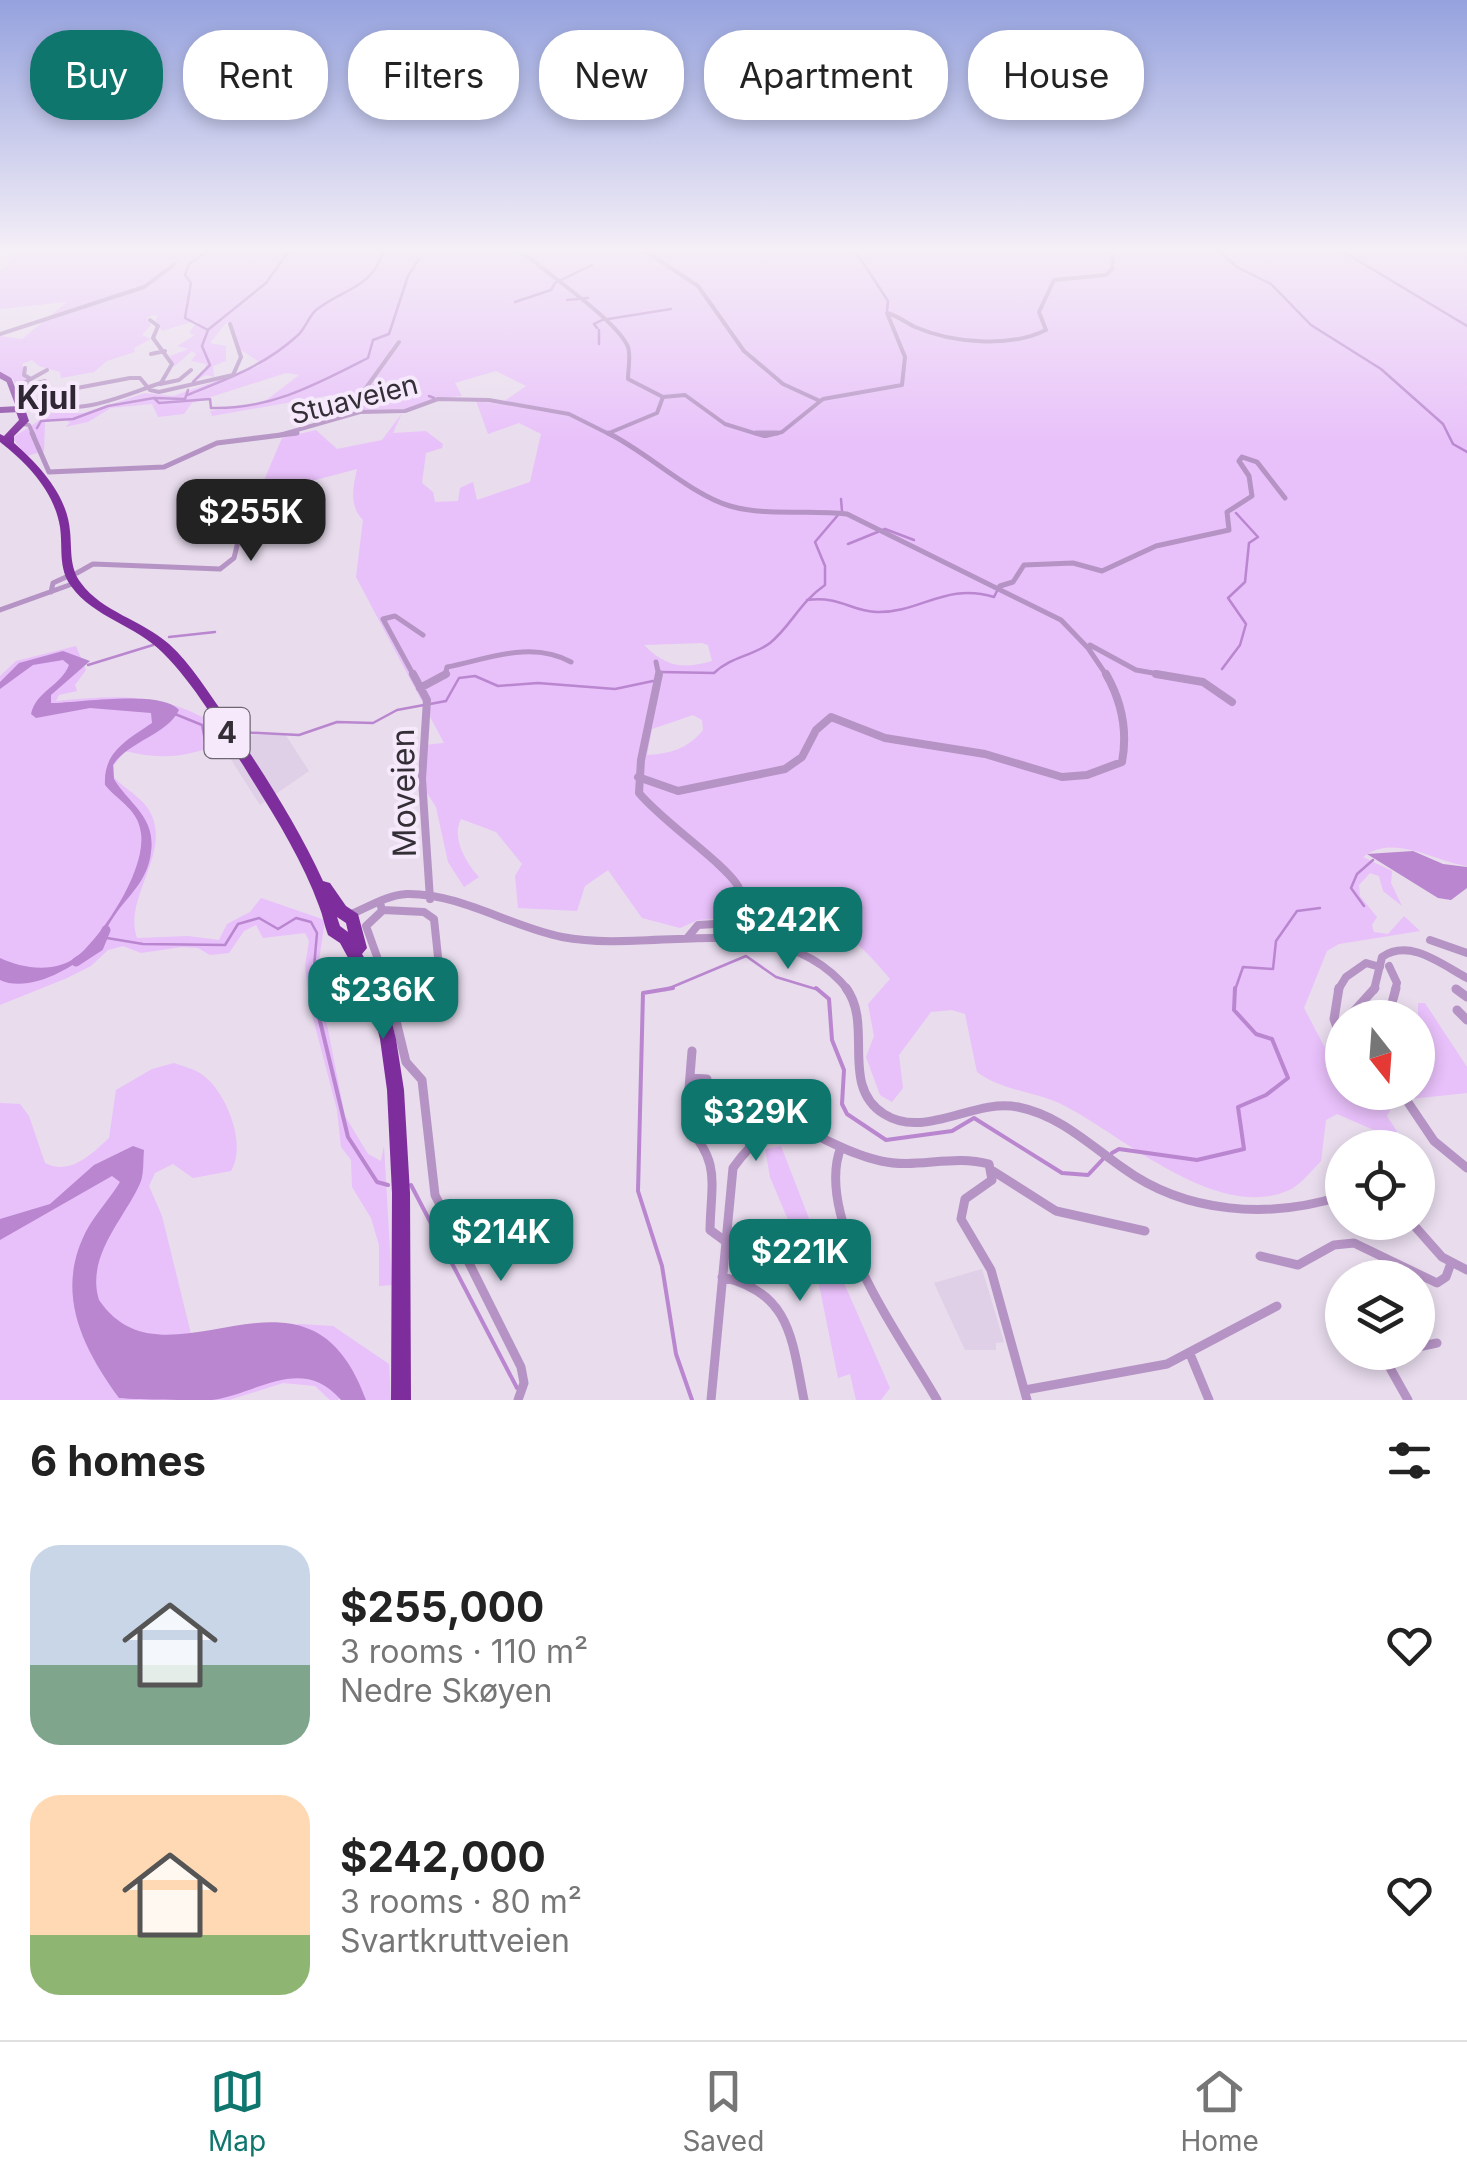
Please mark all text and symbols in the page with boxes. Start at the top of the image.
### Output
chip: Buy [30,30,163,120]
chip: Rent [183,30,328,120]
chip: Filters [348,30,519,120]
chip: New [539,30,684,120]
chip: Apartment [704,30,948,120]
chip: House [968,30,1144,120]
street label: Stuaveien [287,367,421,431]
district label: Kjul [17,378,77,417]
pin: $255K [181,479,321,564]
text: $255K [198,492,304,531]
road number: 4 [204,708,250,758]
street label: Moveien [383,728,424,858]
pin: $242K [718,887,858,972]
text: $242K [735,900,841,939]
pin: $236K [313,957,453,1042]
text: $236K [330,970,436,1009]
north arrow [1325,1000,1435,1110]
map controls [1325,1000,1435,1370]
pin: $329K [686,1079,826,1164]
text: $329K [703,1092,809,1131]
button: locate [1325,1130,1435,1240]
pin: $214K [431,1199,571,1284]
text: $214K [451,1212,551,1251]
pin: $221K [730,1219,870,1304]
text: $221K [751,1232,849,1271]
button: layers [1325,1260,1435,1370]
icon: filters [1382,1433,1437,1488]
text: 6 homes [30,1435,206,1486]
text: $255,000 [340,1581,544,1632]
icon: home [110,1585,230,1705]
icon: heart [1382,1618,1437,1673]
text: 3 rooms · 110 m² [340,1632,588,1671]
text: Nedre Skøyen [340,1671,552,1710]
text: $242,000 [340,1831,546,1882]
icon: home [110,1835,230,1955]
icon: heart [1382,1868,1437,1923]
text: 3 rooms · 80 m² [340,1882,582,1921]
text: Svartkruttveien [340,1921,570,1960]
tab: Map [208,2064,266,2158]
tab: Saved [682,2064,764,2158]
tab: Home [1180,2064,1259,2158]

